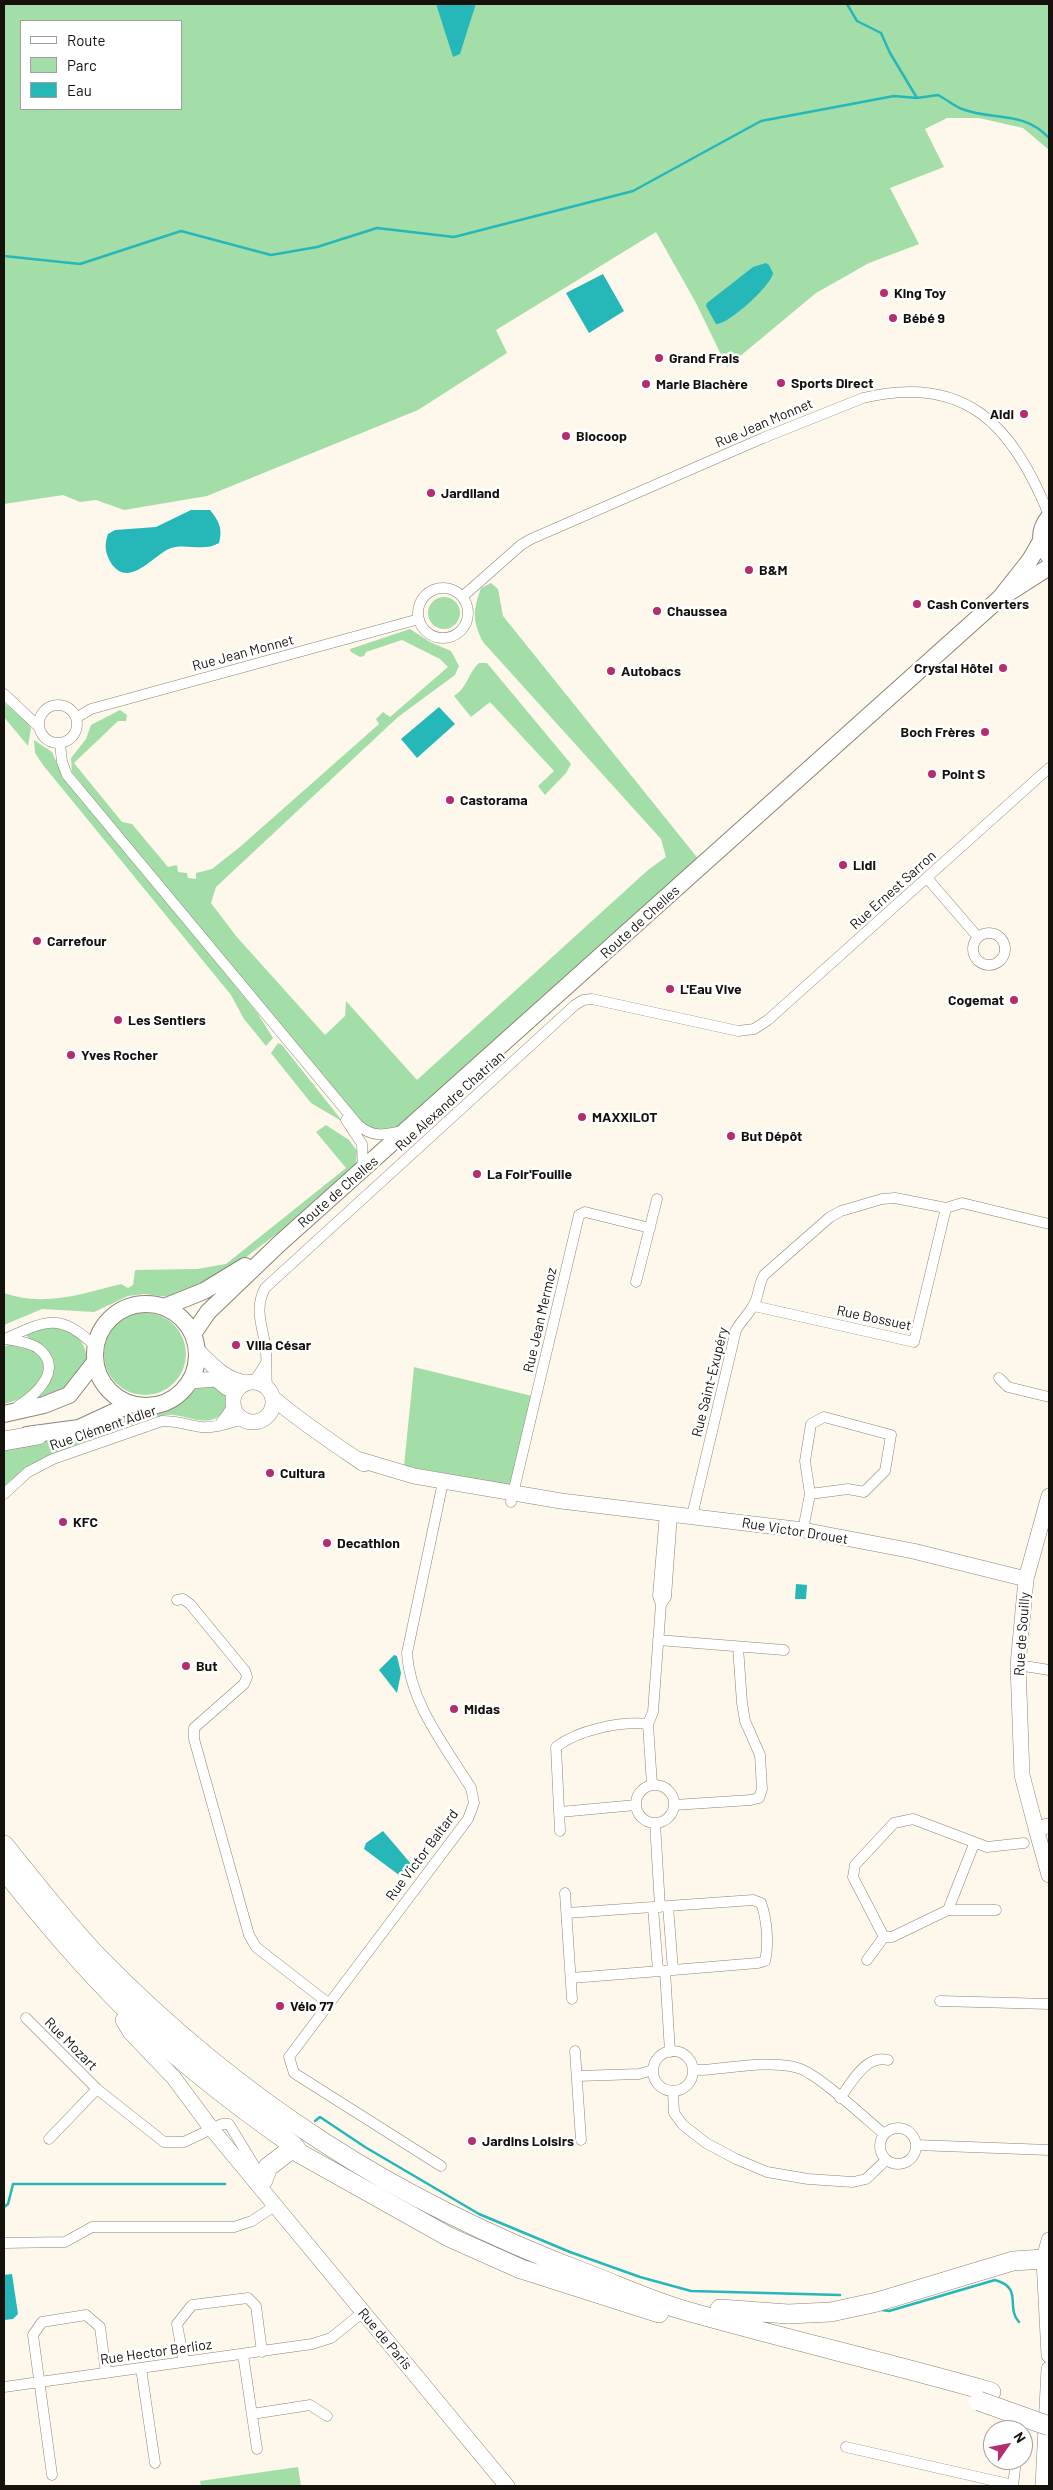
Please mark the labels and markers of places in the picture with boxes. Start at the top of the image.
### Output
place label: King Toy [894,285,946,301]
marker: King Toy [878,287,890,299]
place label: Bébé 9 [903,310,945,326]
marker: Bébé 9 [887,312,899,324]
place label: Grand Frais [669,350,739,366]
marker: Grand Frais [653,352,665,364]
place label: Sports Direct [791,375,874,391]
place label: Marie Blachère [656,376,748,392]
marker: Sports Direct [775,377,787,389]
marker: Marie Blachère [640,378,652,390]
place label: Aldi [990,406,1014,422]
marker: Aldi [1018,408,1030,420]
place label: Biocoop [576,428,627,444]
marker: Biocoop [560,430,572,442]
place label: Jardiland [441,485,500,501]
marker: Jardiland [425,487,437,499]
place label: B&M [759,562,788,578]
marker: B&M [743,564,755,576]
place label: Cash Converters [927,596,1029,612]
marker: Cash Converters [911,598,923,610]
place label: Chaussea [667,603,727,619]
marker: Chaussea [651,605,663,617]
place label: Crystal Hôtel [914,660,993,676]
marker: Crystal Hôtel [997,662,1009,674]
place label: Autobacs [621,663,681,679]
marker: Autobacs [605,665,617,677]
place label: Boch Frères [901,724,975,740]
marker: Boch Frères [979,726,991,738]
place label: Point S [942,766,985,782]
marker: Point S [926,768,938,780]
place label: Castorama [460,792,528,808]
marker: Castorama [444,794,456,806]
place label: Lidl [853,857,876,873]
marker: Lidl [837,859,849,871]
place label: Carrefour [47,933,107,949]
marker: Carrefour [31,935,43,947]
place label: L'Eau Vive [680,981,742,997]
marker: L'Eau Vive [664,983,676,995]
place label: Cogemat [948,992,1004,1008]
marker: Cogemat [1008,994,1020,1006]
place label: Les Sentiers [128,1012,206,1028]
marker: Les Sentiers [112,1014,124,1026]
place label: Yves Rocher [81,1047,158,1063]
marker: Yves Rocher [65,1049,77,1061]
place label: MAXXILOT [592,1109,657,1125]
marker: MAXXILOT [576,1111,588,1123]
place label: But Dépôt [741,1128,802,1144]
marker: But Dépôt [725,1130,737,1142]
place label: La Foir'Fouille [487,1166,572,1182]
marker: La Foir'Fouille [471,1168,483,1180]
place label: Villa César [246,1337,311,1353]
marker: Villa César [230,1339,242,1351]
place label: Cultura [280,1465,325,1481]
marker: Cultura [264,1467,276,1479]
place label: KFC [73,1514,98,1530]
marker: KFC [57,1516,69,1528]
place label: Decathlon [337,1535,400,1551]
marker: Decathlon [321,1537,333,1549]
place label: But [196,1658,218,1674]
marker: But [180,1660,192,1672]
place label: Midas [464,1701,500,1717]
marker: Midas [448,1703,460,1715]
place label: Vélo 77 [290,1998,333,2014]
marker: Vélo 77 [274,2000,286,2012]
place label: Jardins Loisirs [482,2133,574,2149]
marker: Jardins Loisirs [466,2135,478,2147]

